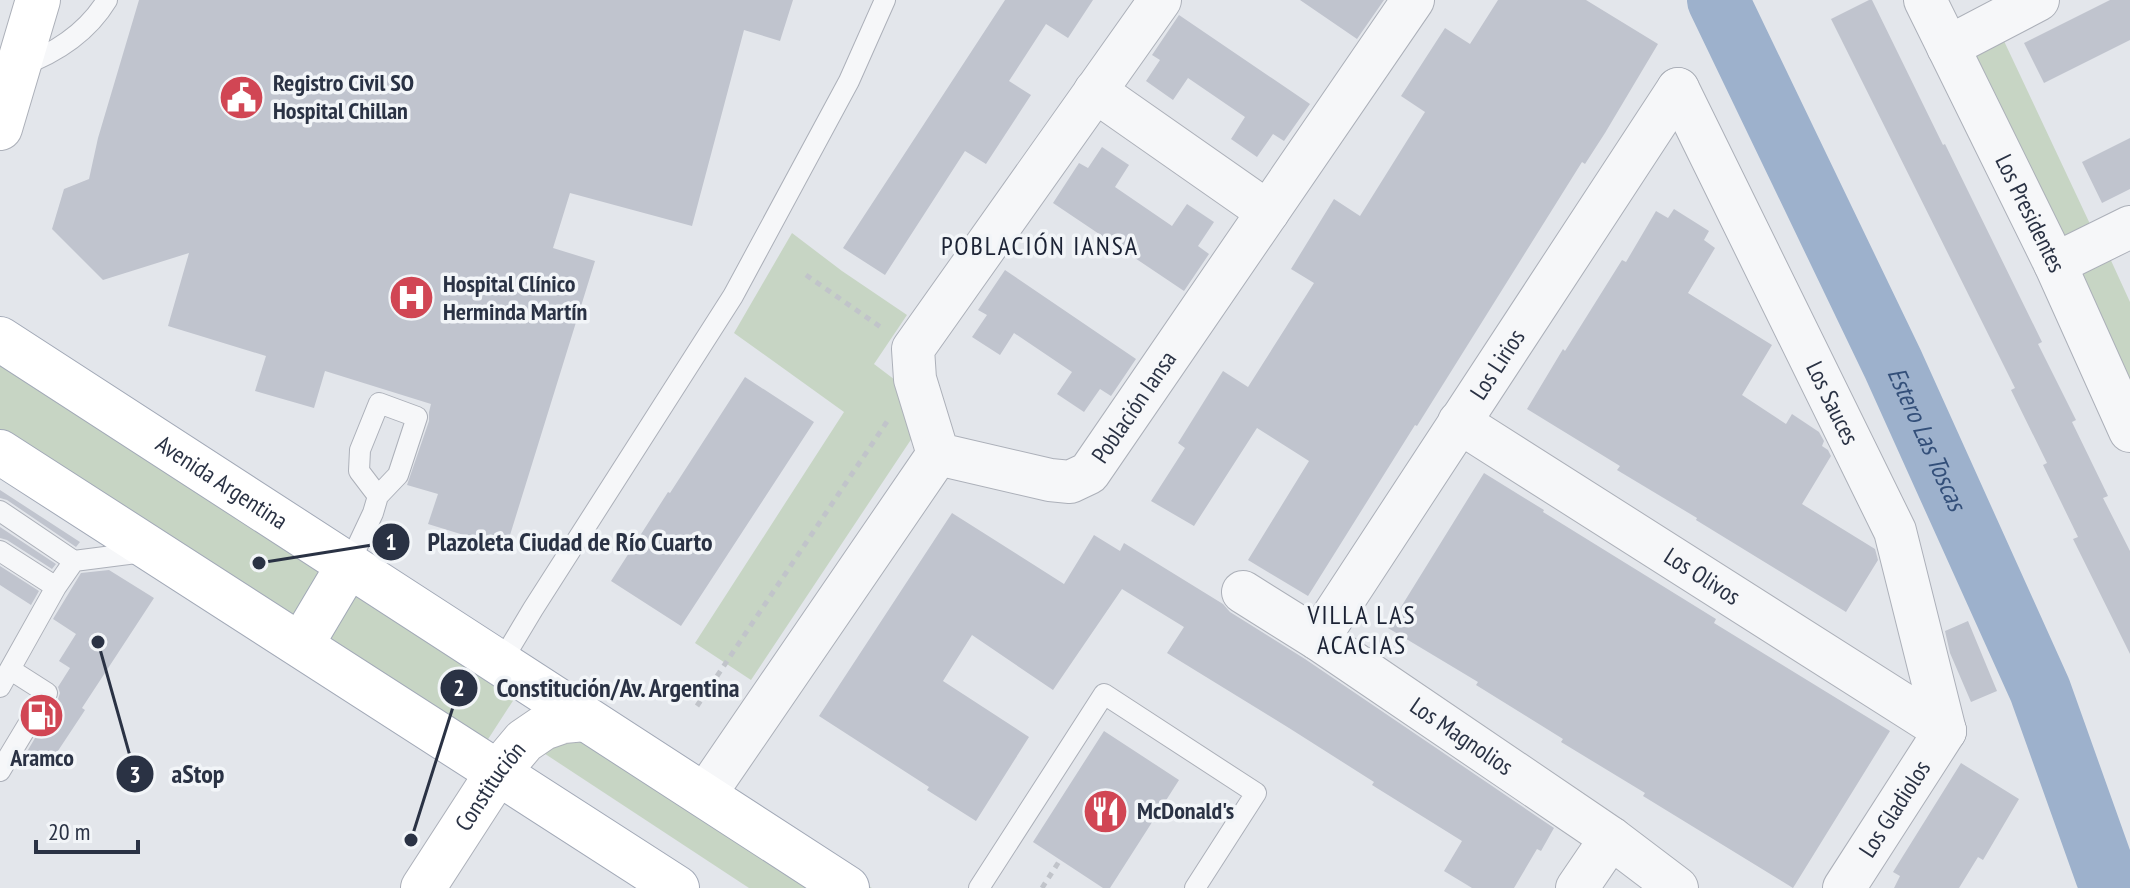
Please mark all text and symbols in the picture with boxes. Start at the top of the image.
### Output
place label: Registro Civil SO Hospital Chillan [273,67,414,126]
public building icon: Registro Civil SO Hospital Chillan [218,73,266,121]
street label: Los Presidentes [1988,149,2073,277]
district label: POBLACIÓN IANSA [941,229,1139,262]
place label: Hospital Clínico Herminda Martín [443,268,587,327]
hospital icon: Hospital Clínico Herminda Martín [388,274,436,322]
street label: Los Lirios [1463,323,1532,405]
street label: Población Iansa [1084,345,1183,469]
street label: Los Sauces [1799,356,1866,450]
water label: Estero Las Toscas [1881,362,1975,517]
street label: Avenida Argentina [150,428,294,536]
callout: Plazoleta Ciudad de Río Cuarto [371,517,729,567]
text: Plazoleta Ciudad de Río Cuarto [427,525,713,558]
text: 1 [385,526,397,557]
street label: Los Olivos [1658,540,1746,612]
district label: VILLA LAS ACACIAS [1306,598,1417,661]
callout: Constitución/Av. Argentina [439,663,757,713]
text: Constitución/Av. Argentina [496,671,740,704]
text: 2 [453,672,465,703]
street label: Los Magnolios [1404,690,1519,782]
fuel station icon: Aramco [18,692,66,740]
street label: Constitución [448,735,532,837]
place label: Aramco [9,742,74,773]
callout: aStop [115,749,240,799]
street label: Los Gladiolos [1852,754,1937,863]
text: aStop [172,757,224,790]
text: 3 [129,759,141,790]
restaurant icon: McDonald's [1082,787,1130,835]
place label: McDonald's [1137,795,1234,826]
scale bar [36,804,138,854]
text: 20 m [48,816,90,847]

